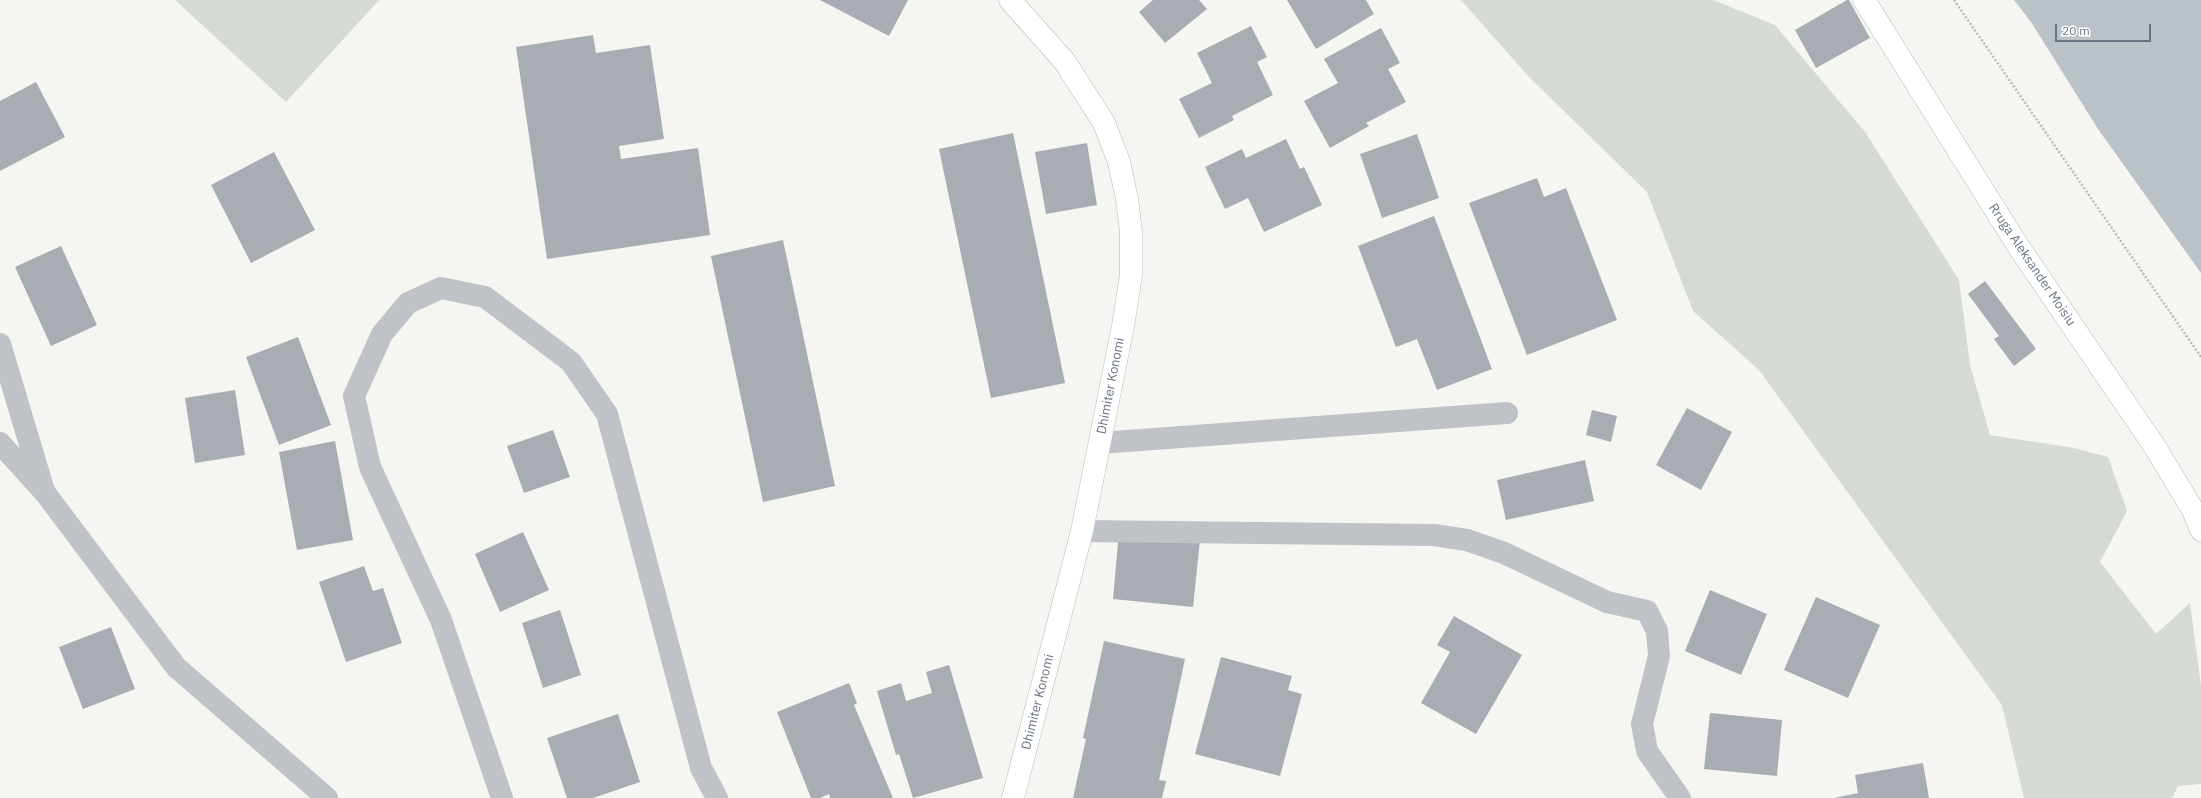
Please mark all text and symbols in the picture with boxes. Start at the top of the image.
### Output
scale bar [2057,16,2153,42]
text: 20 m [2062,23,2090,38]
street label: Rruga Aleksander Moisiu [1985,201,2079,329]
street label: Dhimiter Konomi [1094,336,1128,436]
street label: Dhimiter Konomi [1019,653,1057,751]

